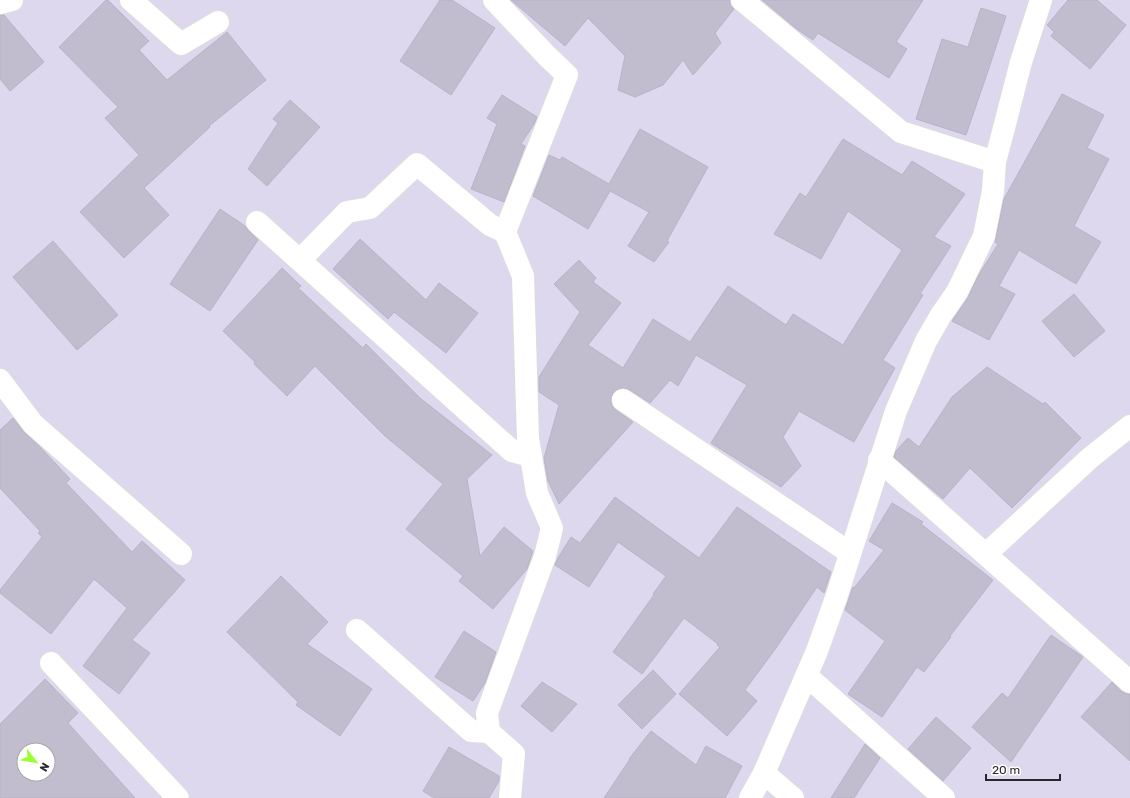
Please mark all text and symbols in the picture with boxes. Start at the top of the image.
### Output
north arrow [16,742,56,782]
scale bar [986,756,1060,782]
text: N [36,760,52,774]
text: 20 m [992,763,1020,777]

